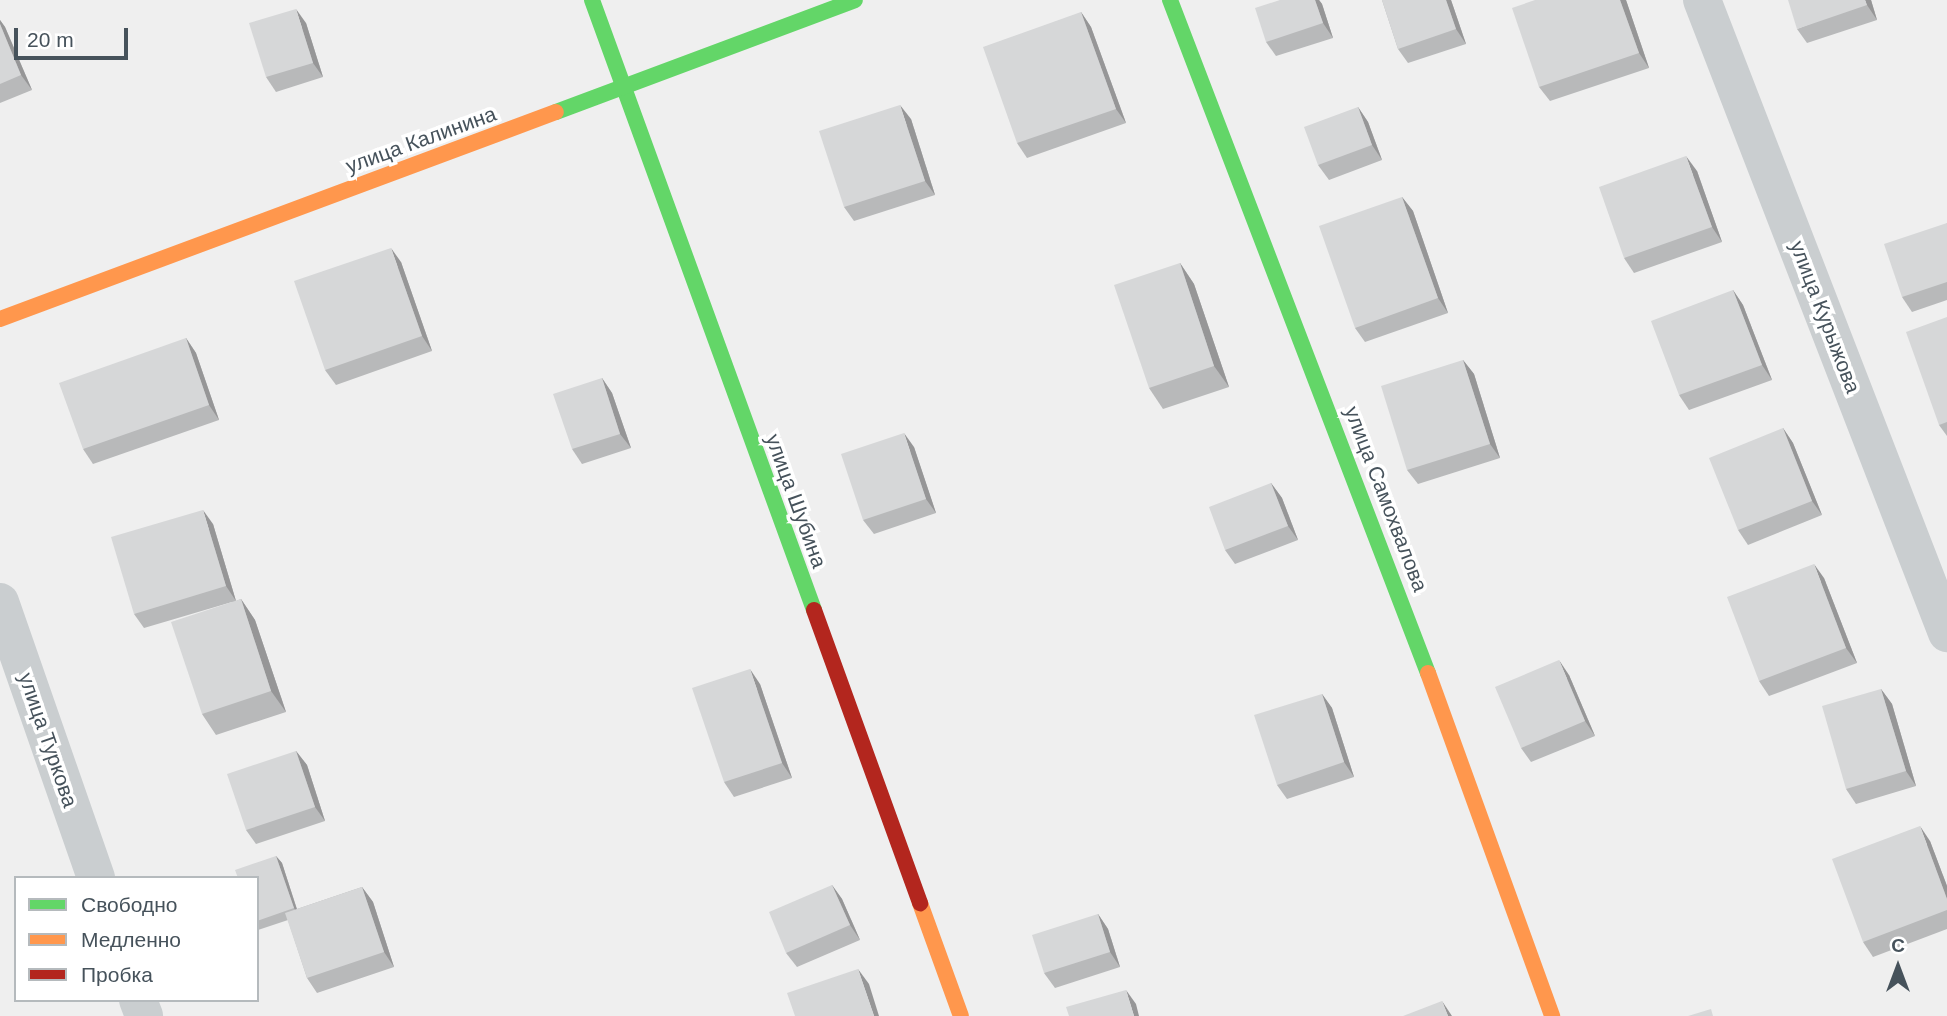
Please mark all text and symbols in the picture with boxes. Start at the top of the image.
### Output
scale bar [18,14,131,58]
text: 20 m [27,28,74,51]
street label: улица Калинина [342,101,500,179]
street label: улица Курыжова [1784,237,1866,397]
street label: улица Самохвалова [1339,403,1433,595]
street label: улица Шубина [760,431,832,571]
street label: улица Туркова [13,669,83,811]
legend [14,876,259,1002]
text: Свободно [81,893,178,916]
text: Медленно [81,928,181,951]
north arrow [1863,932,1933,1002]
text: С [1891,935,1905,956]
text: Пробка [81,963,153,986]

